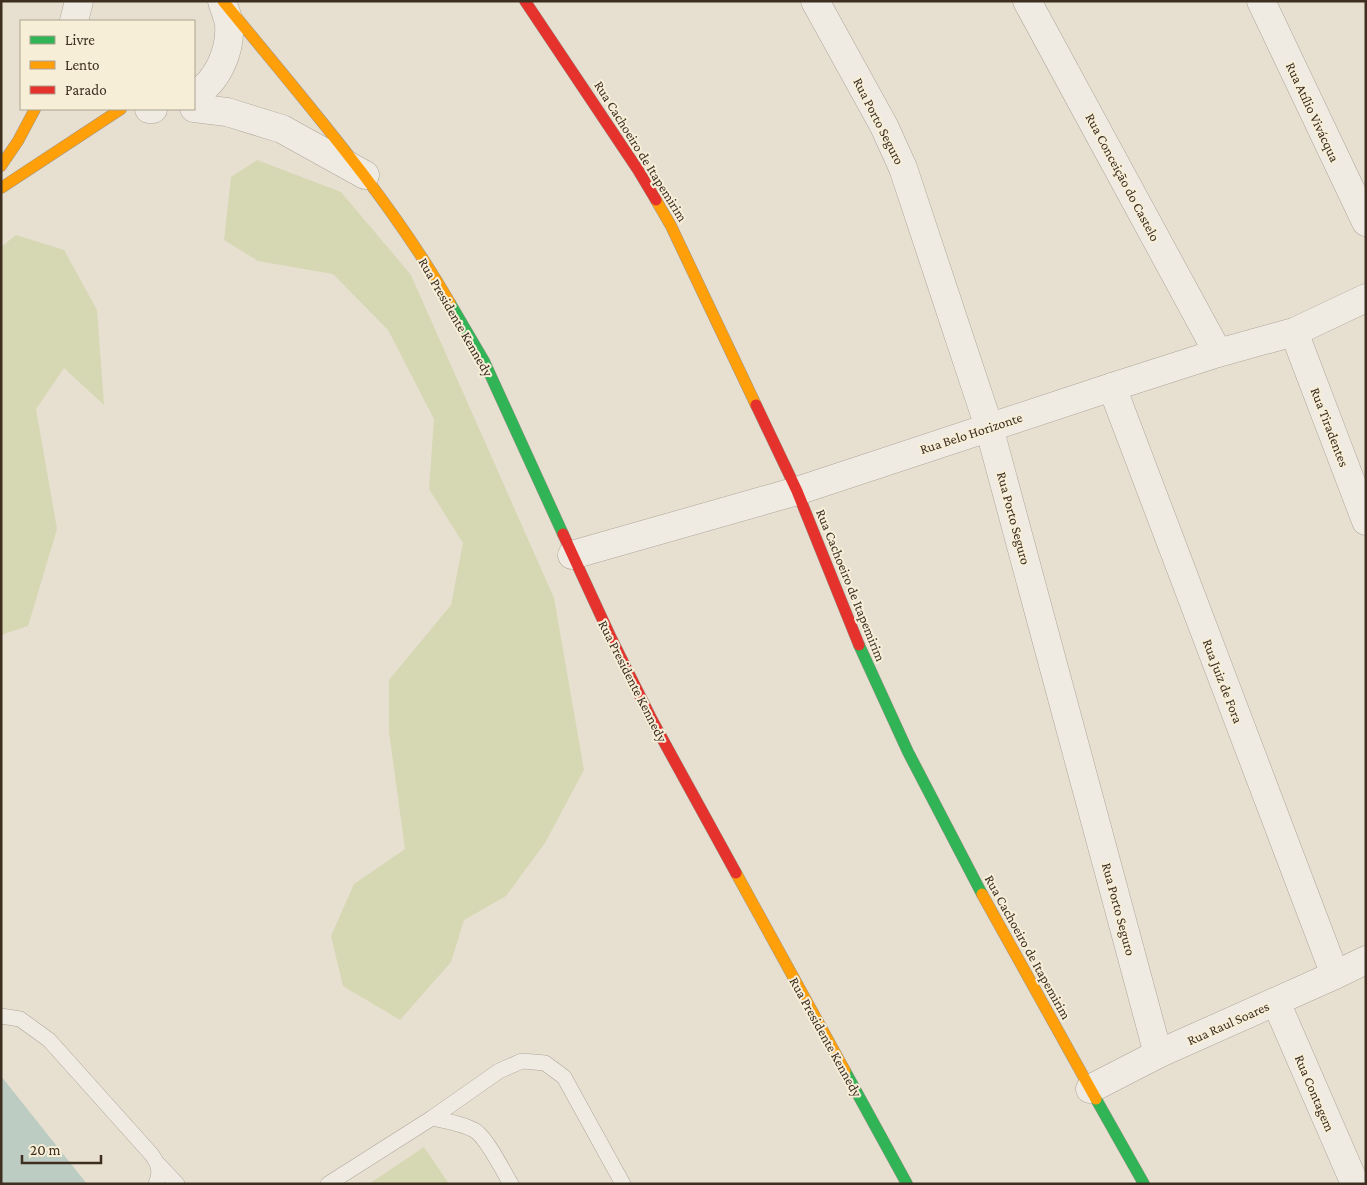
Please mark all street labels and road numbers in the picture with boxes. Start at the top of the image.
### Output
street label: Rua Atílio Vivácqua [1283,60,1343,165]
street label: Rua Porto Seguro [850,75,908,167]
street label: Rua Cachoeiro de Itapemirim [591,78,691,224]
street label: Rua Conceição do Castelo [1082,110,1164,244]
street label: Rua Presidente Kennedy [415,255,497,380]
street label: Rua Tiradentes [1308,385,1352,469]
street label: Rua Belo Horizonte [918,409,1024,457]
street label: Rua Porto Seguro [994,470,1034,566]
street label: Rua Cachoeiro de Itapemirim [813,507,889,663]
street label: Rua Presidente Kennedy [595,617,671,745]
street label: Rua Juiz de Fora [1200,637,1247,726]
street label: Rua Porto Seguro [1099,861,1139,957]
street label: Rua Cachoeiro de Itapemirim [982,872,1074,1022]
street label: Rua Presidente Kennedy [786,974,866,1100]
street label: Rua Raul Soares [1184,998,1272,1048]
street label: Rua Contagem [1292,1052,1338,1134]

